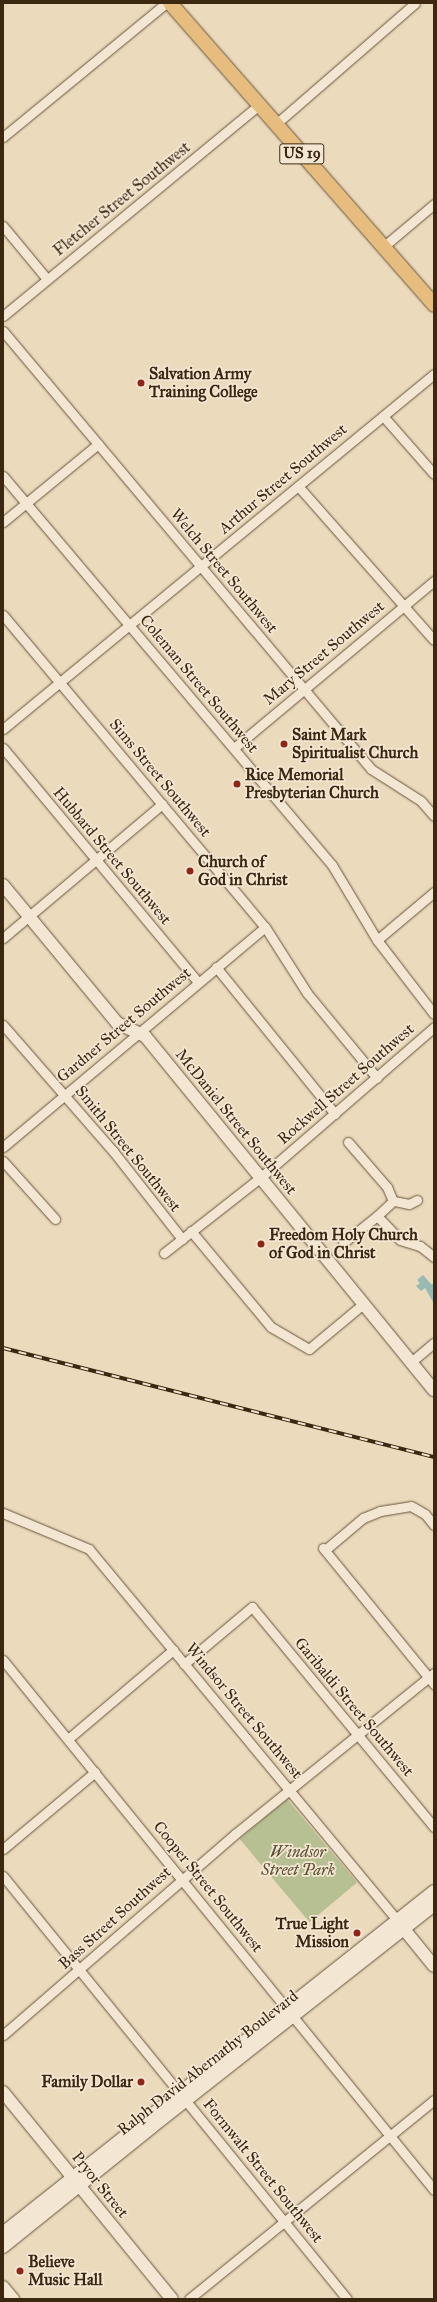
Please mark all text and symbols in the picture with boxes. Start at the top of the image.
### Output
street label: Fletcher Street Southwest [50,138,194,260]
road number: US 19 [279,141,325,167]
place label: Salvation Army Training College [149,364,258,402]
marker: Salvation Army Training College [136,378,146,388]
street label: Arthur Street Southwest [215,420,351,538]
street label: Welch Street Southwest [166,505,282,637]
street label: Mary Street Southwest [260,597,388,709]
street label: Coleman Street Southwest [136,611,262,757]
street label: Sims Street Southwest [105,715,215,841]
place label: Saint Mark Spiritualist Church [292,725,418,763]
marker: Saint Mark Spiritualist Church [279,739,289,749]
place label: Rice Memorial Presbyterian Church [245,765,379,803]
marker: Rice Memorial Presbyterian Church [232,779,242,789]
street label: Hubbard Street Southwest [49,783,175,929]
place label: Church of God in Christ [198,852,288,890]
marker: Church of God in Christ [185,866,195,876]
street label: Gardner Street Southwest [53,963,195,1087]
street label: Rockwell Street Southwest [274,1019,418,1149]
street label: McDaniel Street Southwest [171,1045,301,1199]
street label: Smith Street Southwest [71,1082,185,1216]
place label: Freedom Holy Church of God in Christ [269,1225,418,1263]
marker: Freedom Holy Church of God in Christ [256,1239,266,1249]
street label: Garibaldi Street Southwest [290,1634,418,1780]
street label: Windsor Street Southwest [181,1639,307,1783]
street label: Cooper Street Southwest [149,1817,267,1957]
park label: Windsor Street Park [261,1842,335,1880]
street label: Bass Street Southwest [55,1863,175,1973]
place label: True Light Mission [276,1914,349,1952]
marker: True Light Mission [352,1928,362,1938]
street label: Ralph David Abernathy Boulevard [114,1987,302,2139]
place label: Family Dollar [41,2072,133,2092]
marker: Family Dollar [136,2077,146,2087]
street label: Formwalt Street Southwest [199,2095,327,2247]
street label: Pryor Street [67,2148,133,2222]
place label: Believe Music Hall [28,2252,102,2290]
marker: Believe Music Hall [15,2266,25,2276]

